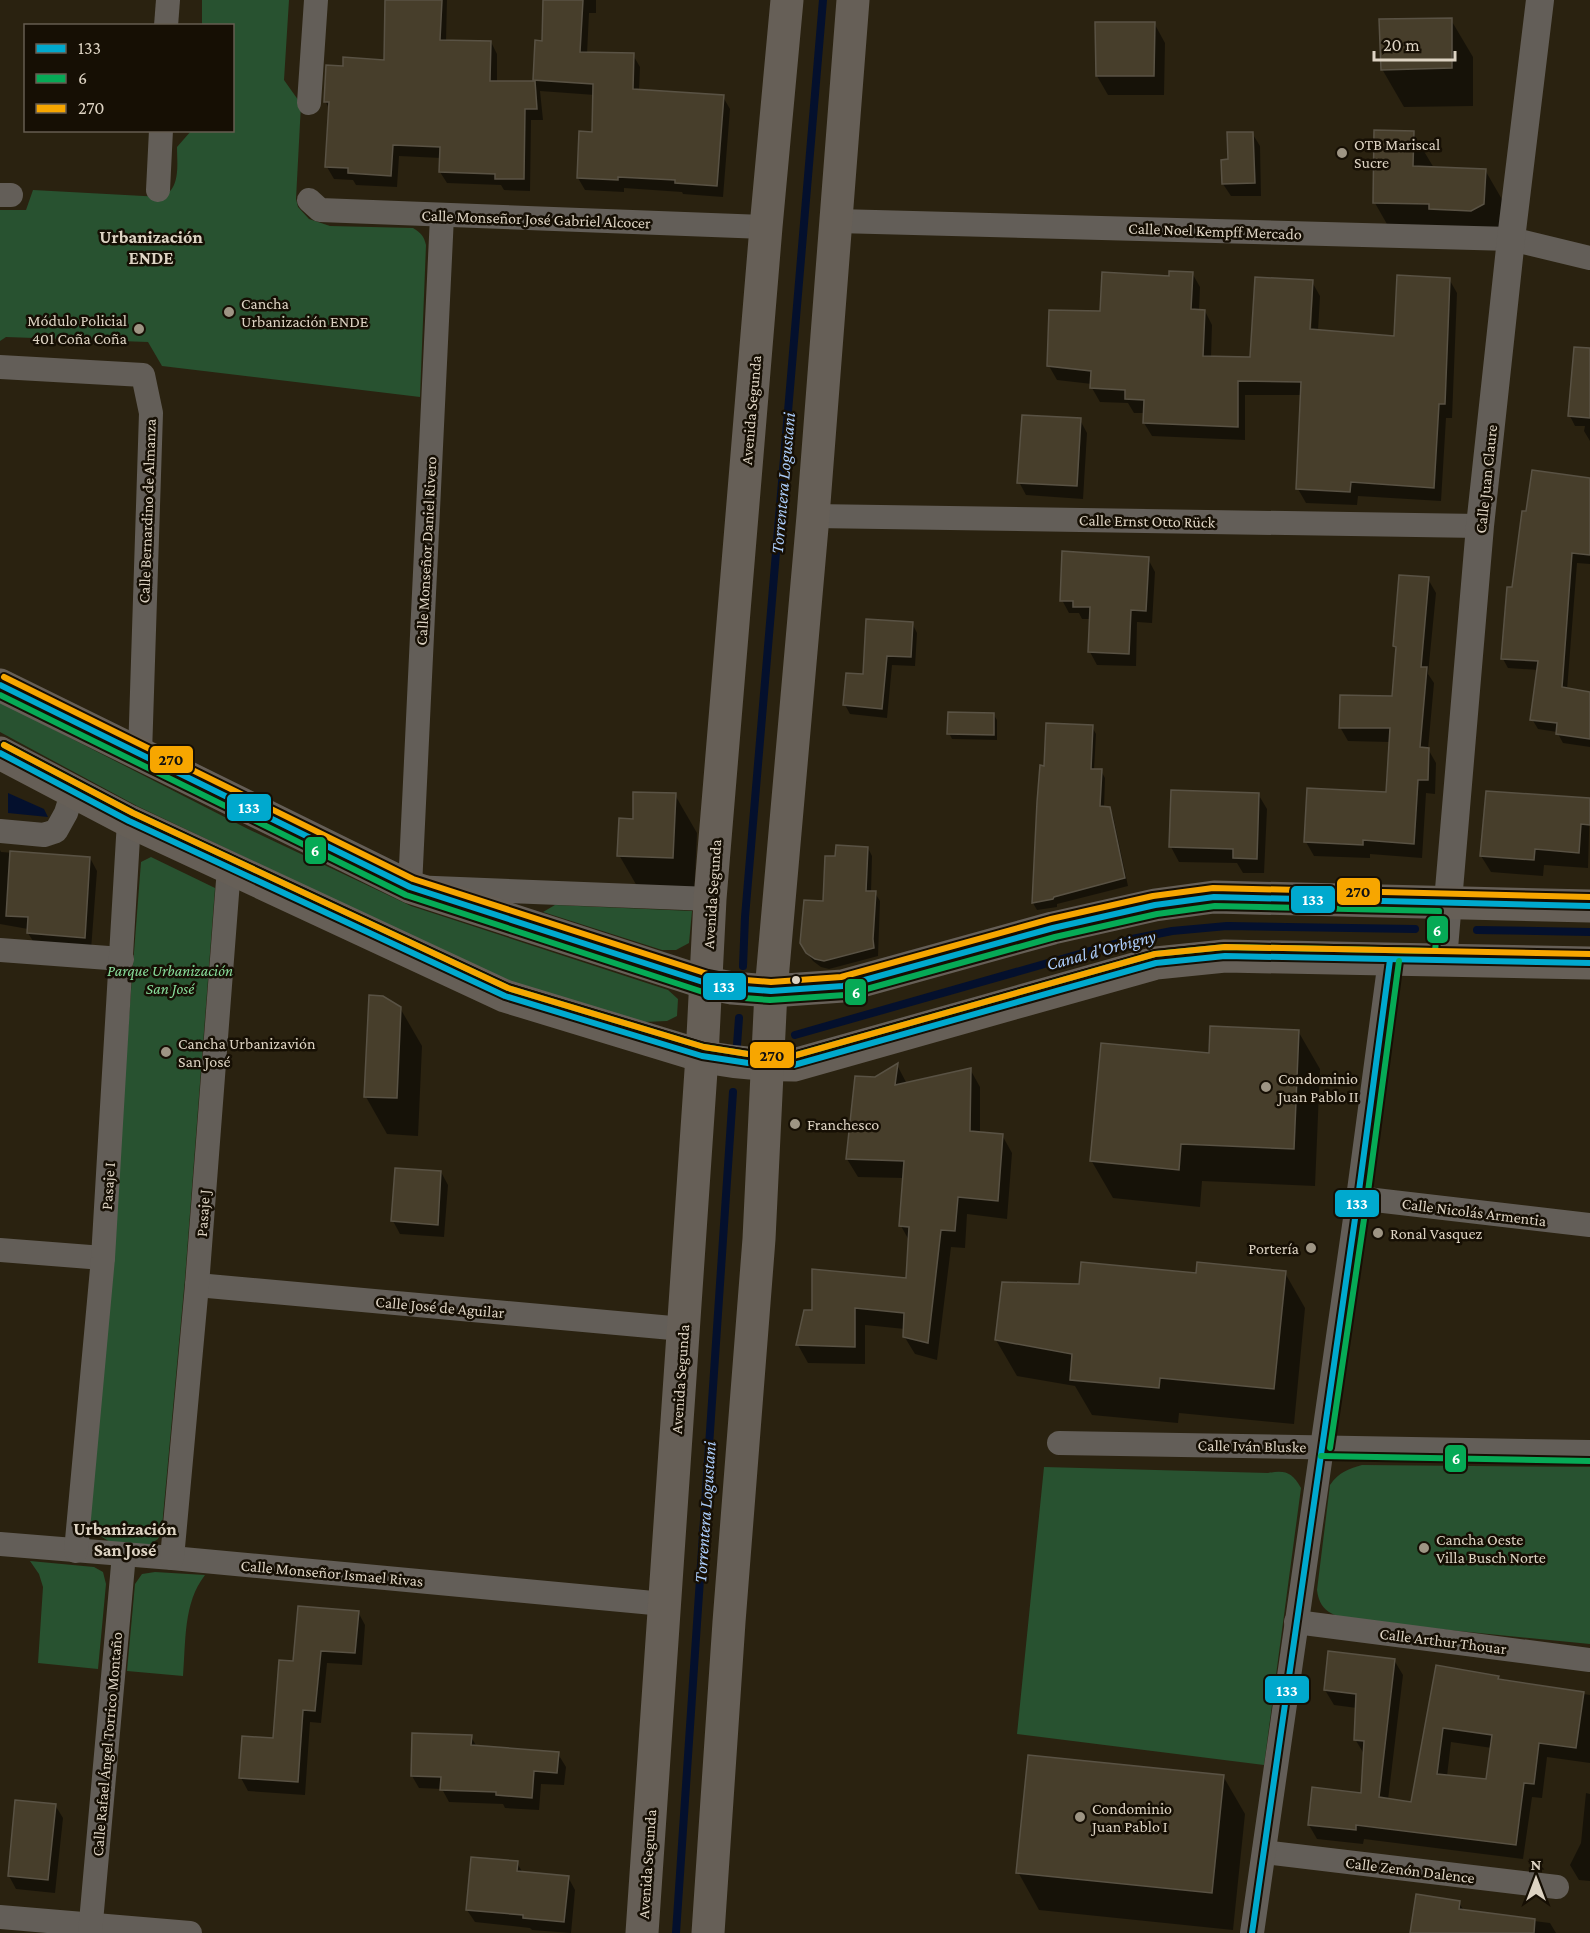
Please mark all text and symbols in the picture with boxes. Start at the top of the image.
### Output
legend [24,24,234,132]
scale bar [1374,24,1455,62]
text: 20 m [1383,35,1420,55]
text: 133 [78,38,101,58]
text: 6 [78,68,87,88]
text: 270 [78,98,105,118]
place label: OTB Mariscal Sucre [1354,136,1440,171]
marker: OTB Mariscal Sucre [1335,146,1349,160]
street label: Calle Monseñor José Gabriel Alcocer [421,207,651,233]
street label: Calle Noel Kempff Mercado [1128,219,1302,244]
district label: Urbanización ENDE [99,227,203,268]
place label: Cancha Urbanización ENDE [241,295,369,330]
marker: Cancha Urbanización ENDE [222,305,236,319]
place label: Módulo Policial 401 Coña Coña [27,312,128,347]
marker: Módulo Policial 401 Coña Coña [132,322,146,336]
street label: Avenida Segunda [738,354,765,466]
water label: Torrentera Logustani [767,411,799,555]
street label: Calle Bernardino de Almanza [135,418,159,604]
street label: Calle Juan Claure [1472,424,1501,534]
street label: Calle Monseñor Daniel Rivero [413,456,439,646]
street label: Calle Ernst Otto Rück [1079,511,1216,531]
line badge: 270 [149,745,194,774]
text: 270 [158,751,184,768]
line badge: 133 [226,793,272,822]
text: 133 [238,799,260,816]
line badge: 6 [304,836,327,865]
street label: Avenida Segunda [700,838,725,949]
text: 6 [311,842,319,859]
line badge: 270 [1336,877,1381,906]
text: 270 [1345,883,1371,900]
line badge: 133 [1290,885,1336,914]
text: 133 [1302,891,1324,908]
line badge: 6 [1426,915,1449,944]
text: 6 [1433,922,1441,939]
water label: Canal d'Orbigny [1044,926,1158,974]
park label: Parque Urbanización San José [107,962,233,998]
line badge: 133 [702,972,747,1001]
unlabelled marker [790,974,802,986]
text: 133 [713,978,735,995]
line badge: 6 [844,978,867,1006]
text: 6 [852,984,860,1001]
place label: Cancha Urbanizavión San José [178,1035,316,1071]
line badge: 270 [749,1041,795,1069]
marker: Cancha Urbanizavión San José [159,1045,173,1059]
text: 270 [759,1047,785,1064]
place label: Condominio Juan Pablo II [1276,1070,1359,1106]
marker: Condominio Juan Pablo II [1259,1080,1273,1094]
place label: Franchesco [807,1116,879,1133]
marker: Franchesco [788,1117,802,1131]
street label: Pasaje I [98,1161,119,1210]
street label: Pasaje J [193,1188,214,1237]
line badge: 133 [1334,1189,1380,1218]
text: 133 [1346,1195,1368,1212]
street label: Calle Nicolás Armentia [1401,1195,1548,1229]
place label: Ronal Vasquez [1390,1225,1483,1243]
marker: Ronal Vasquez [1371,1226,1385,1240]
place label: Portería [1248,1240,1300,1257]
marker: Portería [1304,1241,1318,1255]
street label: Calle José de Aguilar [375,1293,505,1322]
street label: Avenida Segunda [668,1323,693,1434]
street label: Calle Iván Bluske [1198,1437,1306,1455]
water label: Torrentera Logustani [690,1440,720,1583]
line badge: 6 [1444,1444,1467,1473]
text: 6 [1452,1450,1460,1467]
district label: Urbanización San José [73,1519,177,1560]
place label: Cancha Oeste Villa Busch Norte [1436,1531,1546,1566]
marker: Cancha Oeste Villa Busch Norte [1417,1541,1431,1555]
street label: Calle Monseñor Ismael Rivas [240,1557,424,1589]
street label: Calle Arthur Thouar [1379,1625,1508,1657]
street label: Calle Rafael Ángel Torrico Montaño [89,1631,126,1857]
line badge: 133 [1264,1675,1310,1704]
text: 133 [1276,1682,1298,1699]
place label: Condominio Juan Pablo I [1090,1800,1172,1836]
street label: Avenida Segunda [635,1808,660,1919]
marker: Condominio Juan Pablo I [1073,1810,1087,1824]
north arrow [1506,1849,1566,1909]
street label: Calle Zenón Dalence [1344,1854,1476,1886]
text: N [1531,1856,1542,1873]

